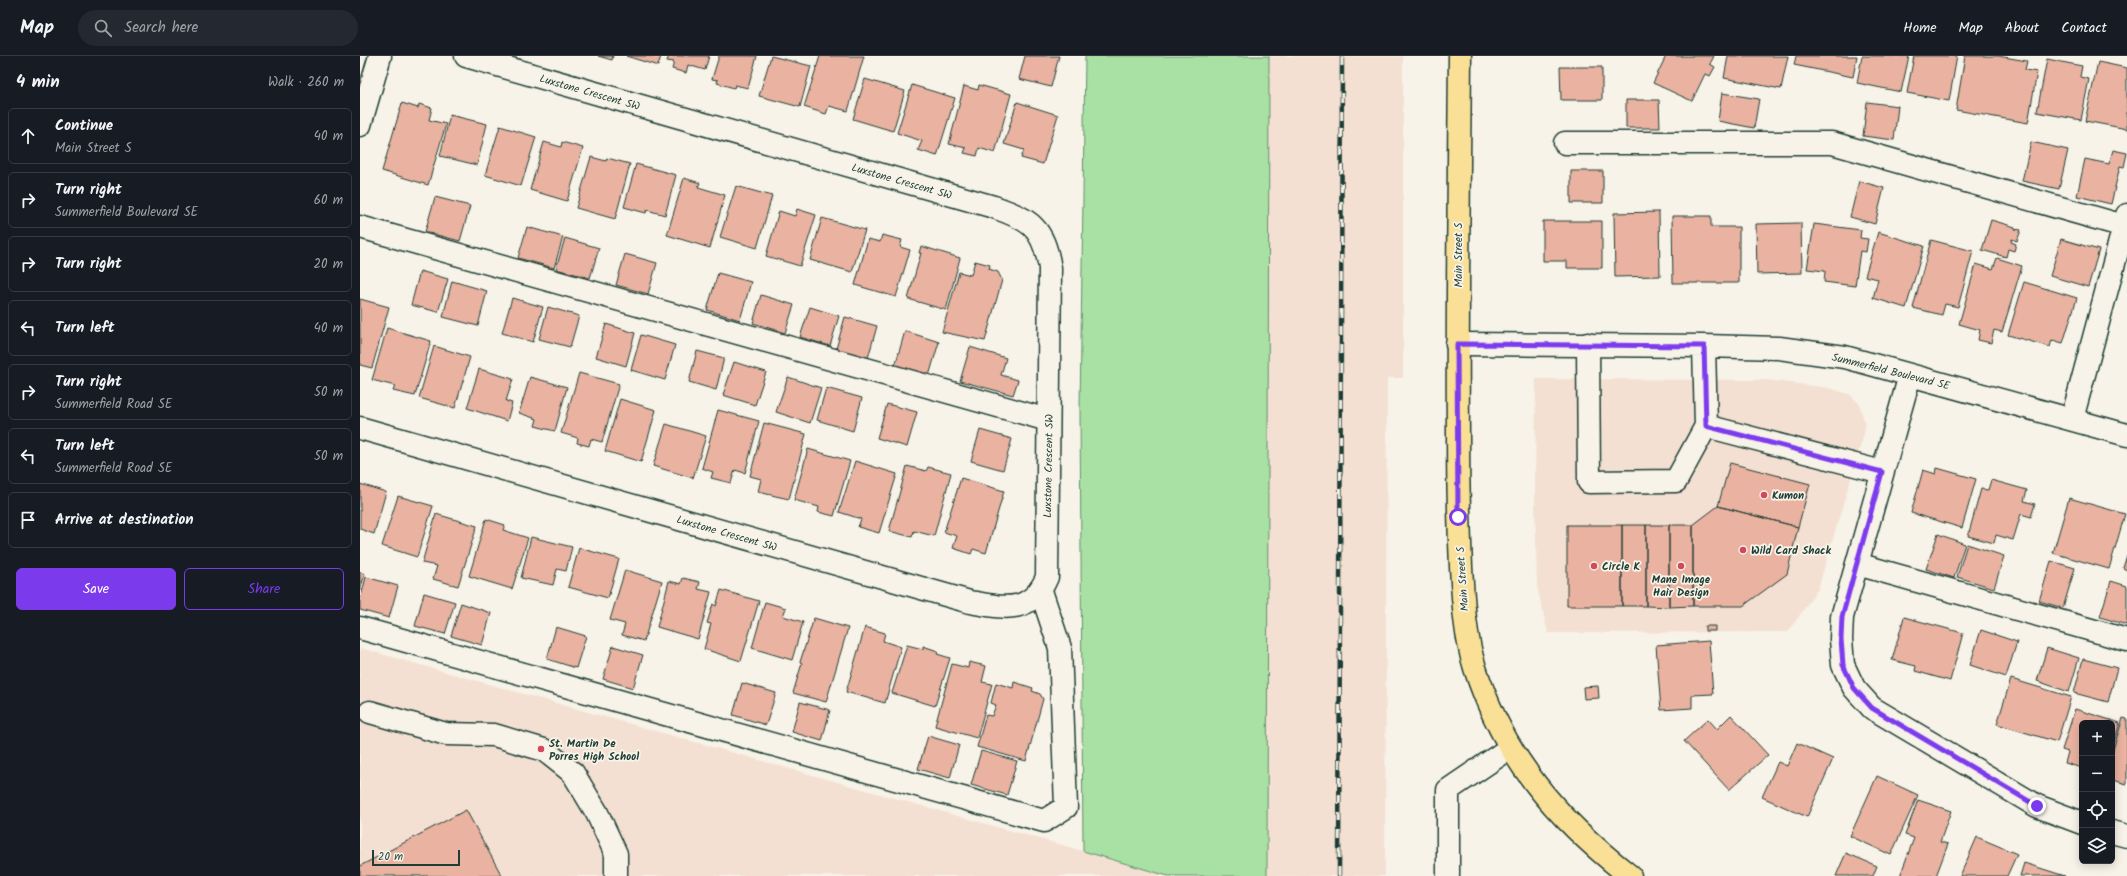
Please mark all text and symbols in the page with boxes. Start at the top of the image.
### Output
search box [78,10,358,46]
text: Map [20,13,54,43]
text: Search here [124,16,198,40]
icon: search [92,17,114,39]
text: Home [1903,17,1937,39]
text: Map [1959,17,1983,39]
text: About [2005,17,2039,39]
text: Contact [2061,17,2107,39]
text: 4 min [16,69,60,96]
street label: Luxstone Crescent SW [537,70,642,116]
text: Walk · 260 m [268,72,344,93]
text: Continue [55,114,113,138]
icon: ahead [17,125,39,147]
text: 40 m [314,126,343,147]
text: Main Street S [55,138,132,159]
street label: Luxstone Crescent SW [849,159,954,205]
text: Turn right [55,178,122,202]
icon: right [17,189,39,211]
text: 60 m [314,190,343,211]
text: Summerfield Boulevard SE [55,202,198,223]
street label: Main Street S [1450,222,1468,287]
text: Turn right [55,252,122,276]
icon: right [17,253,39,275]
text: 20 m [313,254,343,275]
text: Turn left [55,316,115,340]
icon: left [17,317,39,339]
text: 40 m [314,318,343,339]
street label: Summerfield Boulevard SE [1830,349,1952,395]
text: Turn right [55,370,122,394]
icon: right [17,381,39,403]
text: 50 m [314,382,343,403]
text: Summerfield Road SE [55,394,172,415]
street label: Luxstone Crescent SW [1039,414,1059,518]
text: Turn left [55,434,115,458]
icon: left [17,445,39,467]
text: 50 m [314,446,343,467]
text: Summerfield Road SE [55,458,172,479]
place label: Kumon [1772,487,1804,505]
marker: Kumon [1759,490,1769,500]
text: Arrive at destination [55,508,194,532]
route start [1449,508,1467,526]
icon: arrive [17,509,39,531]
street label: Luxstone Crescent SW [674,511,779,557]
place label: Wild Card Shack [1751,542,1831,560]
marker: Wild Card Shack [1738,545,1748,555]
street label: Main Street S [1452,546,1474,612]
place label: Circle K [1602,558,1641,576]
marker: Circle K [1589,561,1599,571]
marker: Mane Image Hair Design [1676,561,1686,571]
button: Save [16,568,176,610]
button: Share [184,568,344,610]
place label: Mane Image Hair Design [1652,571,1711,602]
map controls [2079,720,2115,864]
button: + [2079,720,2115,756]
place label: St. Martin De Porres High School [549,735,639,766]
marker: St. Martin De Porres High School [536,744,546,754]
button: − [2079,756,2115,792]
button: locate [2079,792,2115,828]
route end [2028,797,2046,815]
button: layers [2079,828,2115,864]
scale bar [372,848,460,867]
text: 20 m [378,848,403,866]

